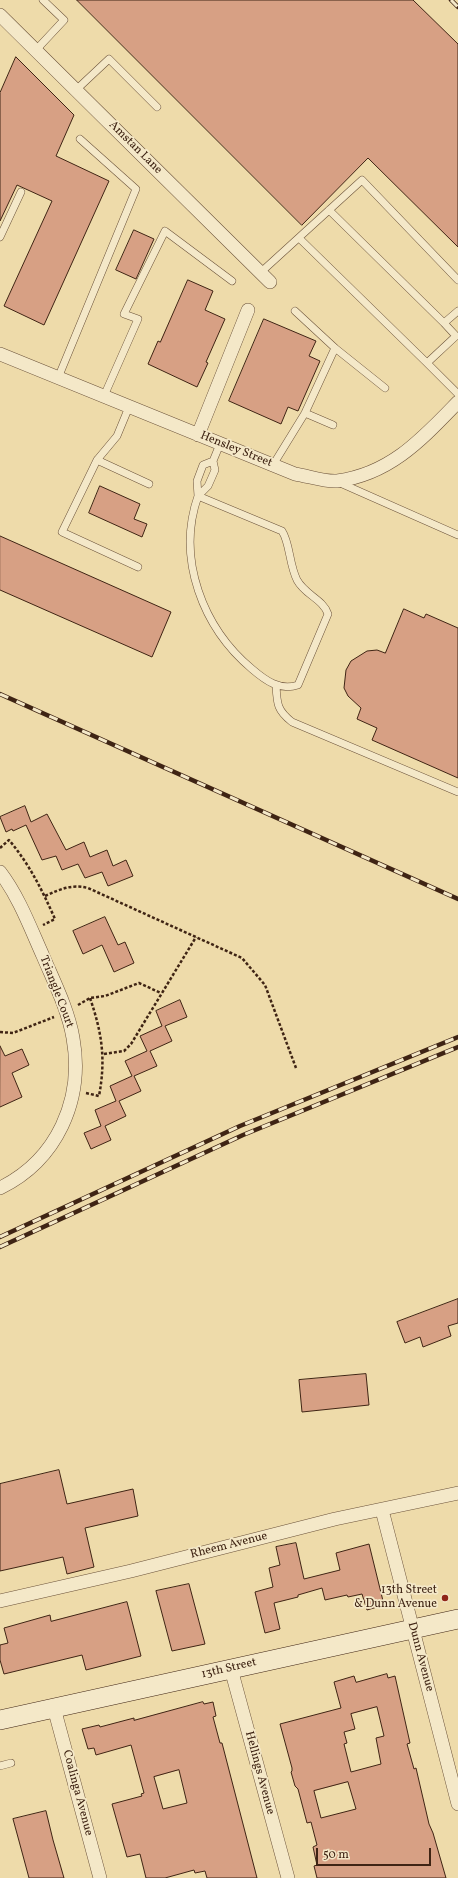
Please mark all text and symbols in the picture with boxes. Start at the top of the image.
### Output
street label: Amstan Lane [105,118,165,178]
street label: Hensley Street [198,429,274,471]
street label: Triangle Court [36,954,76,1030]
street label: Rheem Avenue [189,1529,269,1563]
place label: 13th Street & Dunn Avenue [354,1584,437,1612]
marker: 13th Street & Dunn Avenue [440,1593,450,1603]
street label: Dunn Avenue [404,1621,436,1693]
street label: 13th Street [200,1656,258,1682]
street label: Hellings Avenue [241,1730,277,1816]
street label: Coalinga Avenue [59,1748,95,1838]
scale bar [318,1840,433,1866]
text: 50 m [323,1847,349,1863]

